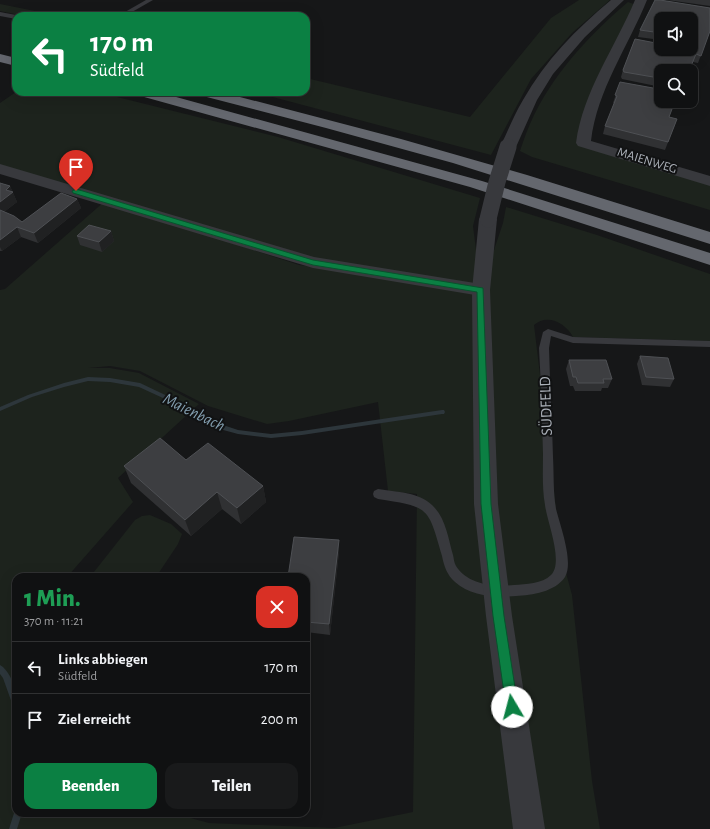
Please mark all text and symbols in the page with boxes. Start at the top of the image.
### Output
map controls [654,12,698,108]
button: sound [654,12,698,56]
icon: left [24,28,76,80]
text: 170 m [90,29,154,57]
text: Südfeld [90,62,144,80]
button: search [654,64,698,108]
street label: MAIENWEG [616,146,678,176]
pin [59,150,93,191]
icon: arrive [65,156,87,178]
street label: SÜDFELD [535,376,555,436]
water label: Maienbach [160,390,228,434]
button: close [256,586,298,628]
text: 1 Min. [24,587,80,611]
text: 370 m · 11:21 [24,615,84,628]
text: Links abbiegen [58,652,148,667]
icon: left [24,657,46,679]
text: 170 m [264,660,298,675]
text: Südfeld [58,670,97,683]
position arrow [491,686,533,728]
icon: arrive [24,709,46,731]
text: Ziel erreicht [58,712,131,727]
text: 200 m [261,712,298,727]
button: Beenden [24,763,157,809]
button: Teilen [165,763,298,809]

